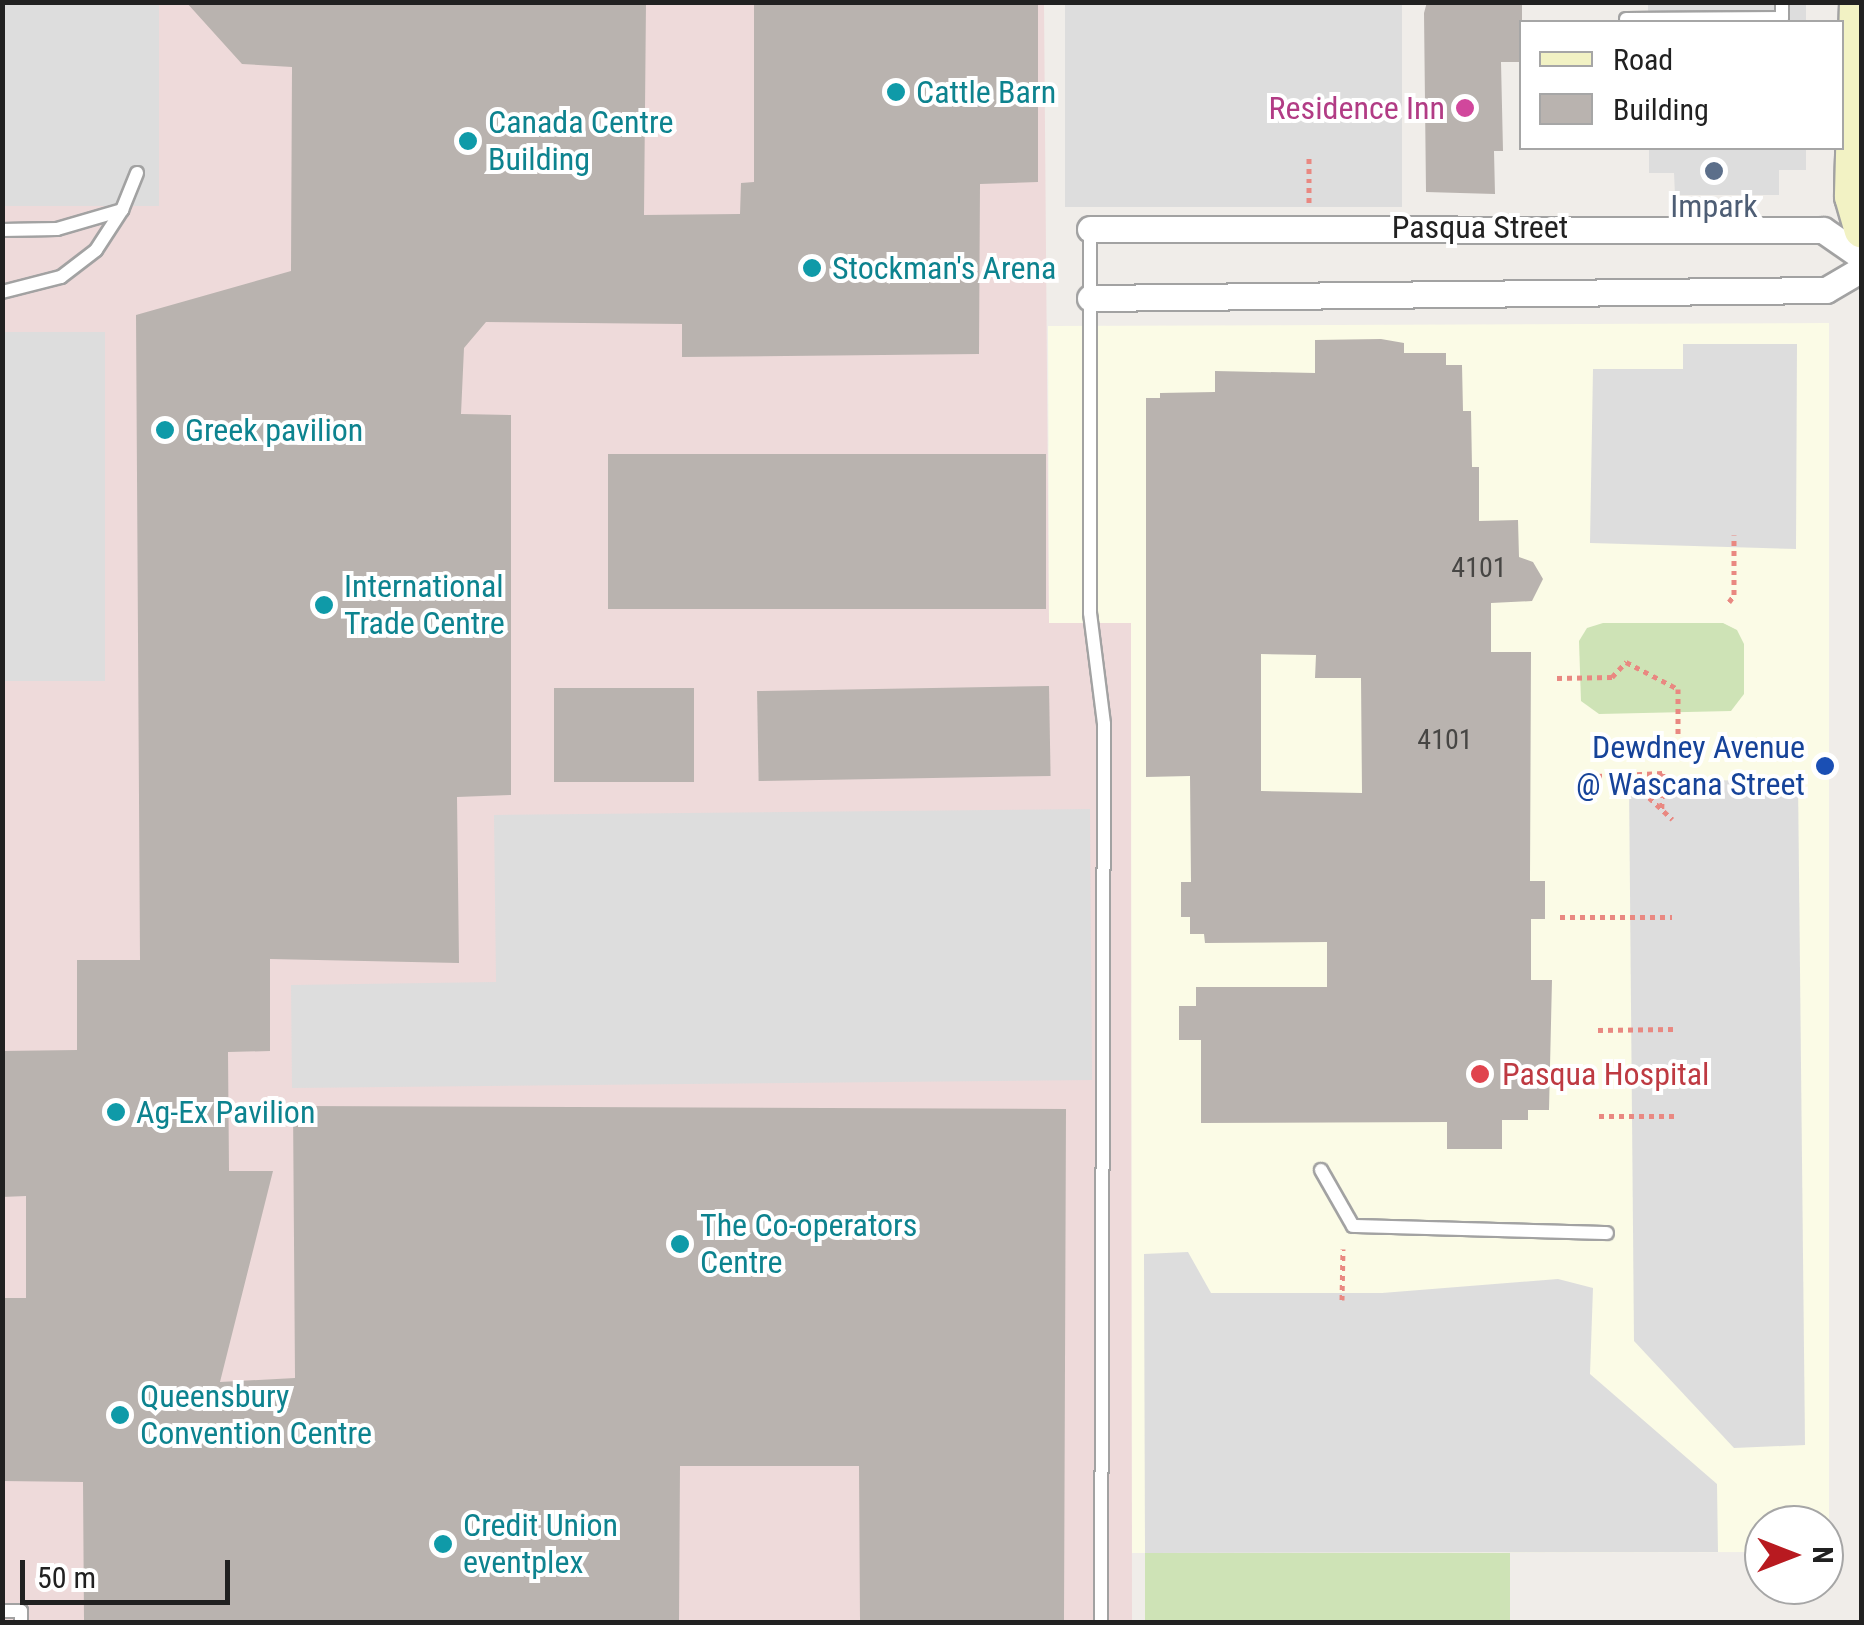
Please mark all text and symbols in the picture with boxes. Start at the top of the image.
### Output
legend [1519,20,1844,150]
text: Road [1613,42,1673,77]
place label: Cattle Barn [916,73,1056,111]
marker: Cattle Barn [885,81,907,103]
place label: Residence Inn [1269,89,1445,127]
text: Building [1613,92,1709,127]
marker: Residence Inn [1454,97,1476,119]
place label: Canada Centre Building [488,104,673,179]
marker: Canada Centre Building [457,130,479,152]
marker: Impark [1703,160,1725,182]
place label: Impark [1670,187,1758,225]
street label: Pasqua Street [1392,208,1568,246]
place label: Stockman's Arena [832,249,1056,287]
marker: Stockman's Arena [801,257,823,279]
place label: Greek pavilion [185,411,363,449]
marker: Greek pavilion [154,419,176,441]
house number: 4101 [1451,551,1507,585]
place label: International Trade Centre [344,568,505,643]
marker: International Trade Centre [313,594,335,616]
house number: 4101 [1417,723,1473,757]
place label: Dewdney Avenue @ Wascana Street [1576,729,1805,804]
marker: Dewdney Avenue @ Wascana Street [1814,755,1836,777]
place label: Pasqua Hospital [1502,1055,1709,1093]
marker: Pasqua Hospital [1467,1061,1493,1087]
place label: Ag-Ex Pavilion [136,1093,315,1131]
marker: Ag-Ex Pavilion [105,1101,127,1123]
place label: The Co-operators Centre [700,1207,917,1282]
marker: The Co-operators Centre [669,1233,691,1255]
place label: Queensbury Convention Centre [140,1378,372,1453]
marker: Queensbury Convention Centre [109,1404,131,1426]
north arrow [1744,1505,1844,1605]
place label: Credit Union eventplex [463,1507,618,1582]
marker: Credit Union eventplex [432,1533,454,1555]
scale bar [25,1540,235,1602]
text: N [1806,1546,1839,1564]
text: 50 m [37,1560,96,1595]

